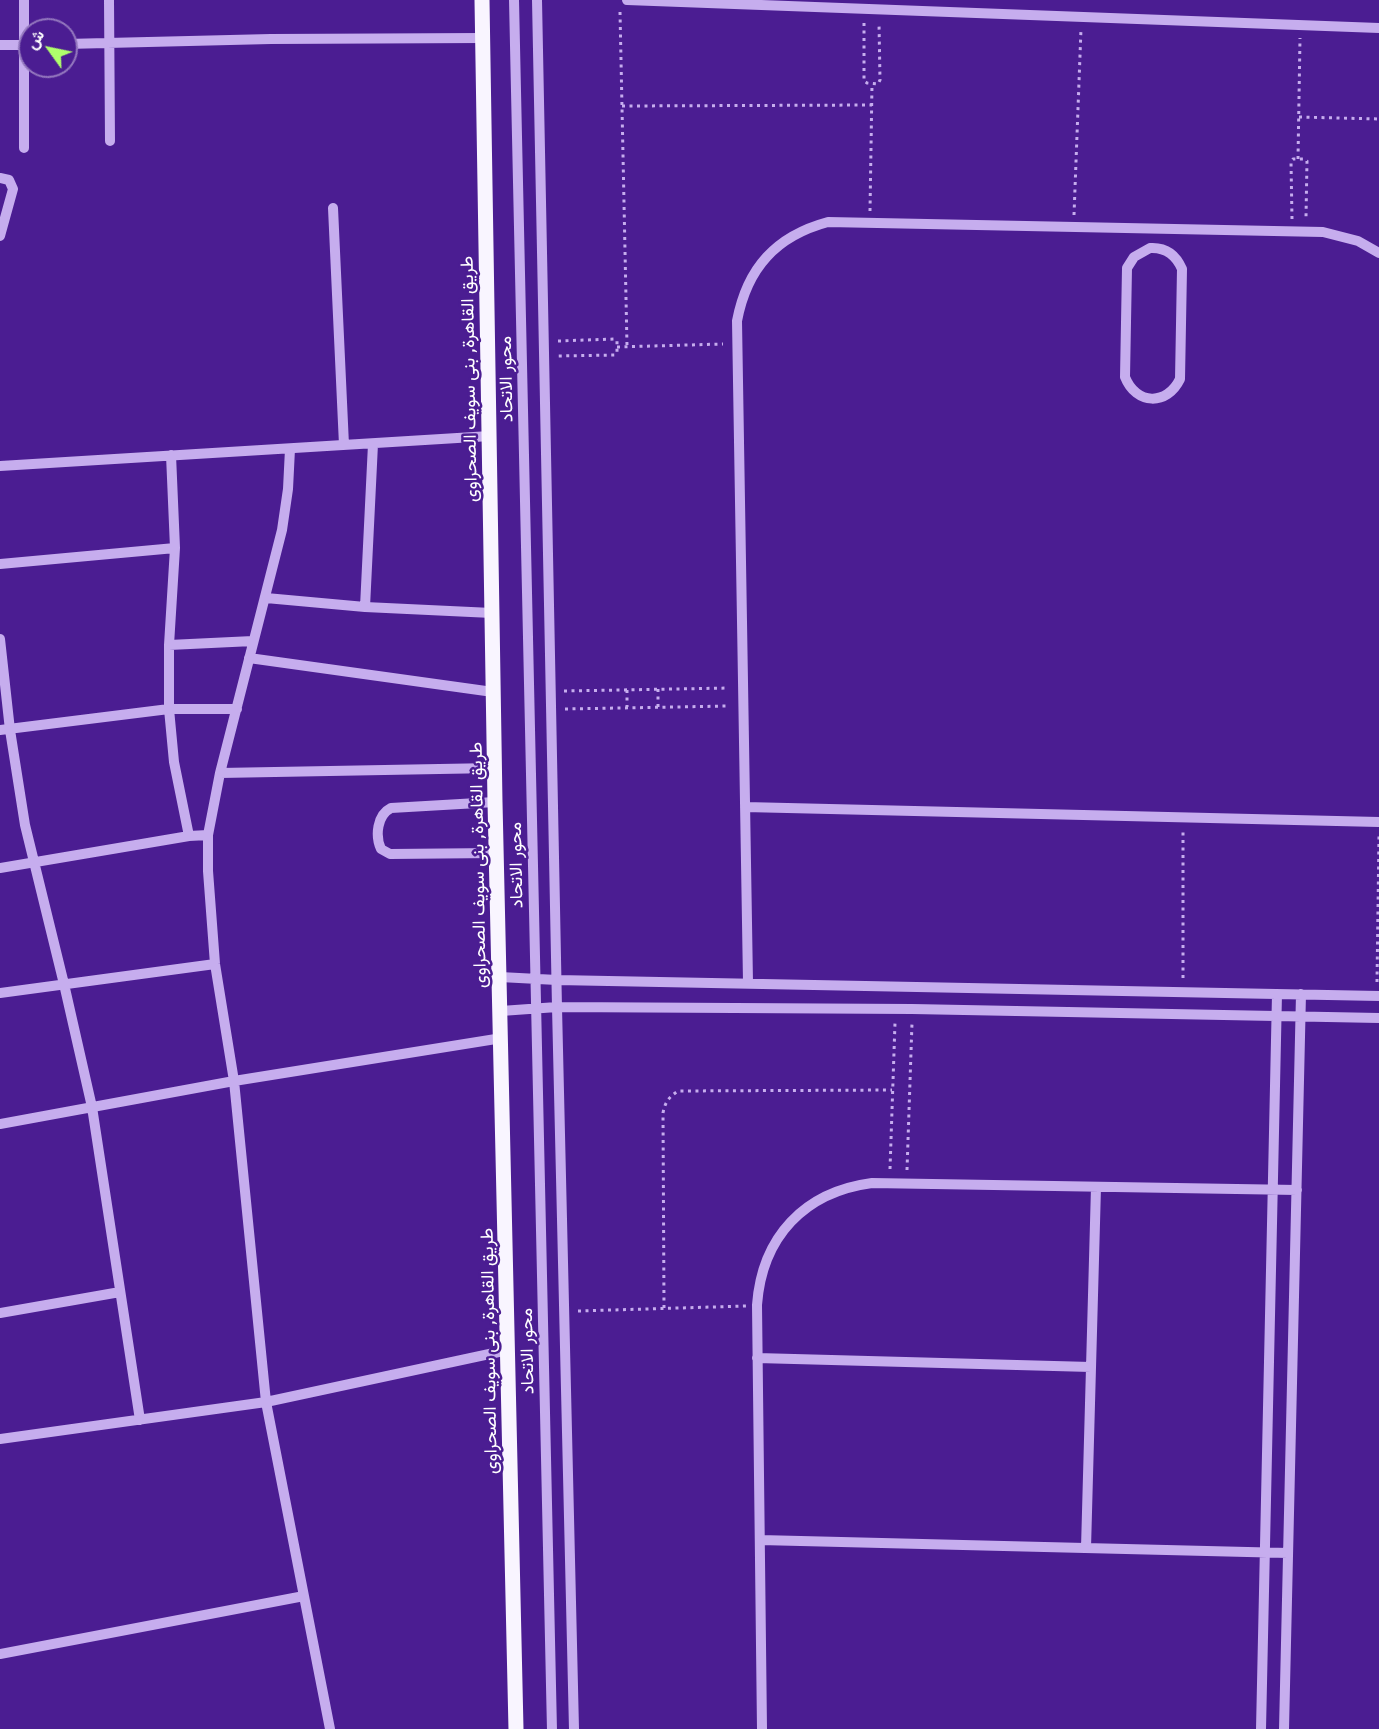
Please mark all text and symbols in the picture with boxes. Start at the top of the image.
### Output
north arrow [18,18,78,78]
text: ش [21,26,48,53]
street label: طريق القاهرة, بنى سويف الصحراوى [456,256,482,502]
street label: محور الاتحاد [494,336,518,422]
street label: طريق القاهرة, بنى سويف الصحراوى [465,742,491,988]
street label: محور الاتحاد [504,822,528,908]
street label: طريق القاهرة, بنى سويف الصحراوى [476,1228,502,1474]
street label: محور الاتحاد [515,1308,539,1394]

